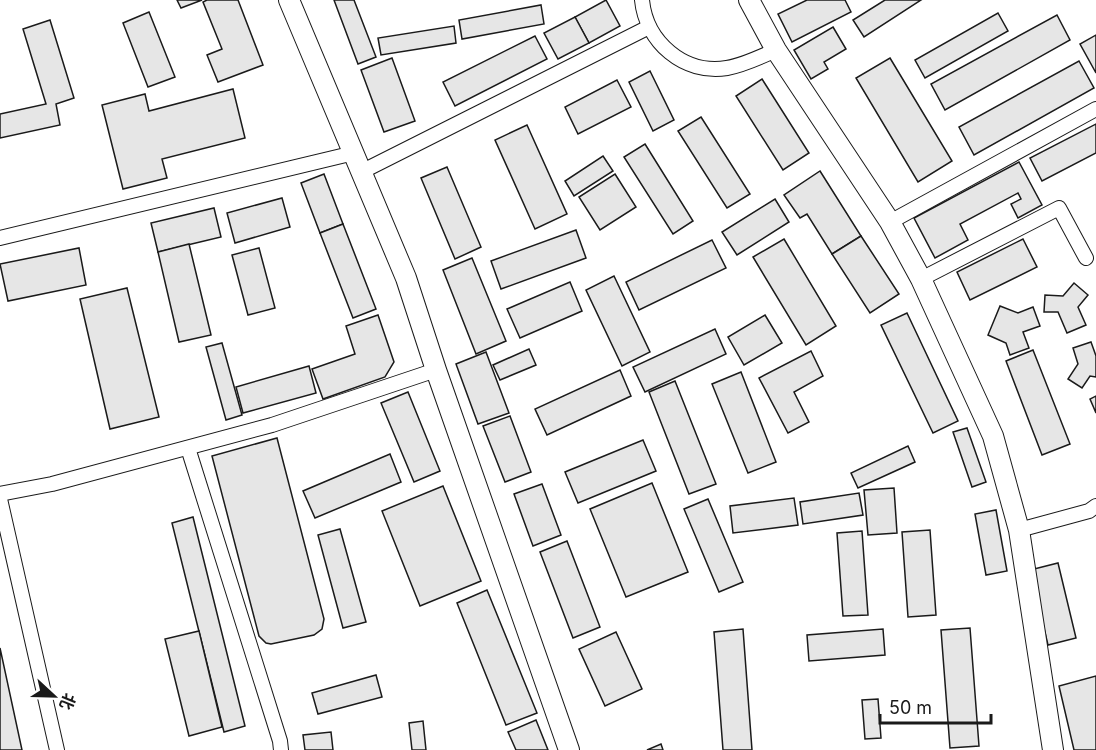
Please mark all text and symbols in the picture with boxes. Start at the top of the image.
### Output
north arrow [24,666,84,726]
scale bar [880,687,991,725]
text: 北 [56,690,80,713]
text: 50 m [889,697,932,718]

